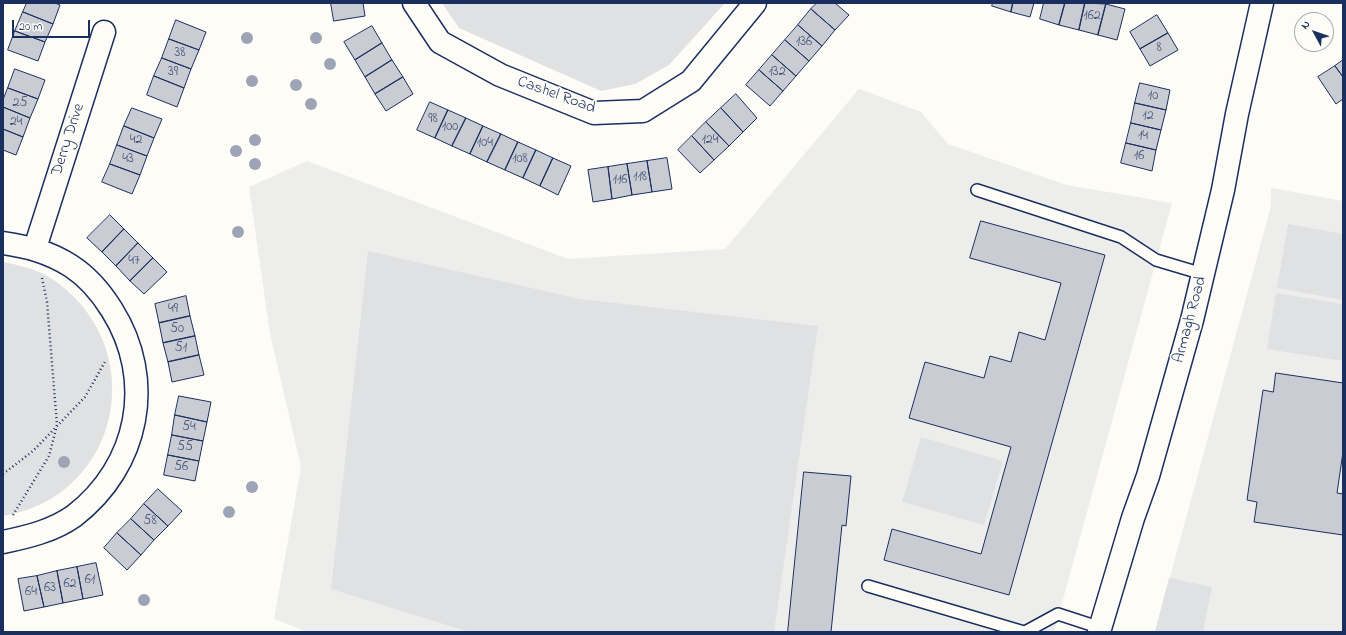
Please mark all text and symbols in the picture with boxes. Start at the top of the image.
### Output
house number: 162 [1083,9,1101,25]
scale bar [14,12,92,38]
north arrow [1294,12,1334,52]
text: N [1297,17,1314,33]
text: 20 m [19,18,42,36]
house number: 136 [796,35,812,51]
house number: 8 [1156,41,1162,57]
house number: 38 [174,46,186,62]
house number: 39 [168,65,178,81]
house number: 132 [768,65,786,81]
street label: Cashel Road [514,73,598,119]
house number: 10 [1148,89,1158,105]
house number: 25 [13,96,27,112]
street label: Derry Drive [48,101,90,179]
house number: 12 [1142,109,1154,125]
house number: 98 [428,112,438,128]
house number: 24 [10,115,22,131]
house number: 100 [442,120,458,136]
house number: 14 [1138,129,1148,145]
house number: 42 [130,133,142,149]
house number: 124 [701,133,719,149]
house number: 104 [477,136,493,152]
house number: 16 [1134,149,1144,165]
house number: 43 [122,152,134,168]
house number: 108 [512,152,528,168]
house number: 118 [633,170,647,186]
house number: 116 [612,173,628,189]
house number: 47 [128,254,140,270]
street label: Armagh Road [1170,275,1212,365]
house number: 49 [168,302,178,318]
house number: 50 [170,322,184,338]
house number: 51 [175,341,187,357]
house number: 54 [182,420,196,436]
house number: 55 [177,440,193,456]
house number: 56 [174,460,188,476]
house number: 58 [143,514,157,530]
house number: 61 [85,573,95,589]
house number: 62 [63,577,77,593]
house number: 63 [44,581,56,597]
house number: 64 [25,585,37,601]

